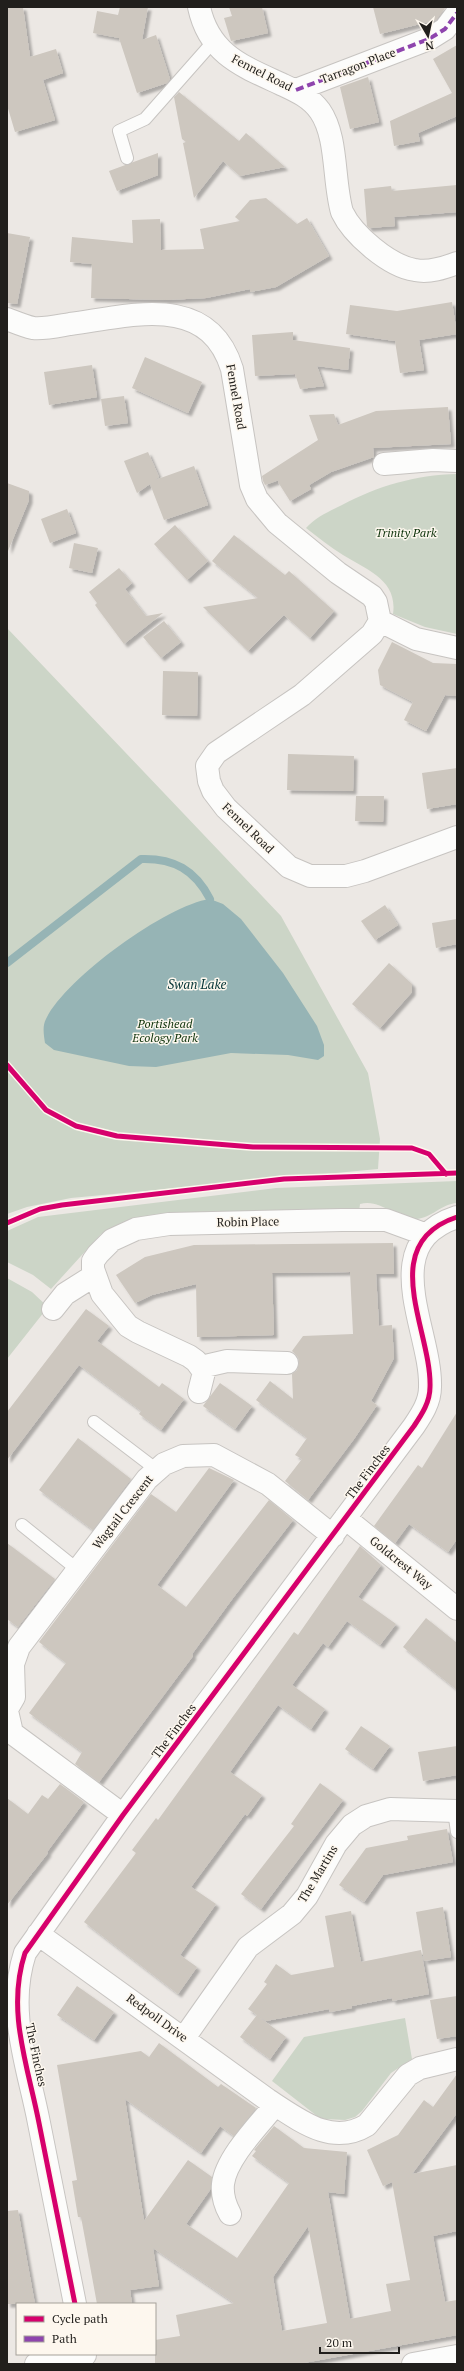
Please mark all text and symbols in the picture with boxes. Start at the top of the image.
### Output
north arrow [408,16,448,56]
text: N [424,38,435,54]
street label: Tarragon Place [318,44,398,87]
street label: Fennel Road [229,51,295,94]
street label: Fennel Road [223,363,250,431]
park label: Trinity Park [375,525,437,540]
street label: Fennel Road [219,799,278,856]
water label: Swan Lake [168,975,227,993]
park label: Portishead Ecology Park [131,1016,198,1045]
street label: Robin Place [217,1213,279,1230]
street label: The Finches [342,1441,393,1502]
street label: Wagtail Crescent [89,1471,157,1552]
street label: Goldcrest Way [367,1533,436,1593]
street label: The Finches [148,1700,199,1761]
street label: The Martins [294,1842,341,1905]
street label: Redpoll Drive [124,1990,191,2045]
street label: The Finches [22,2022,51,2088]
legend [16,2303,156,2355]
text: Cycle path [52,2311,108,2326]
scale bar [320,2329,399,2355]
text: Path [52,2331,77,2346]
text: 20 m [326,2335,353,2350]

